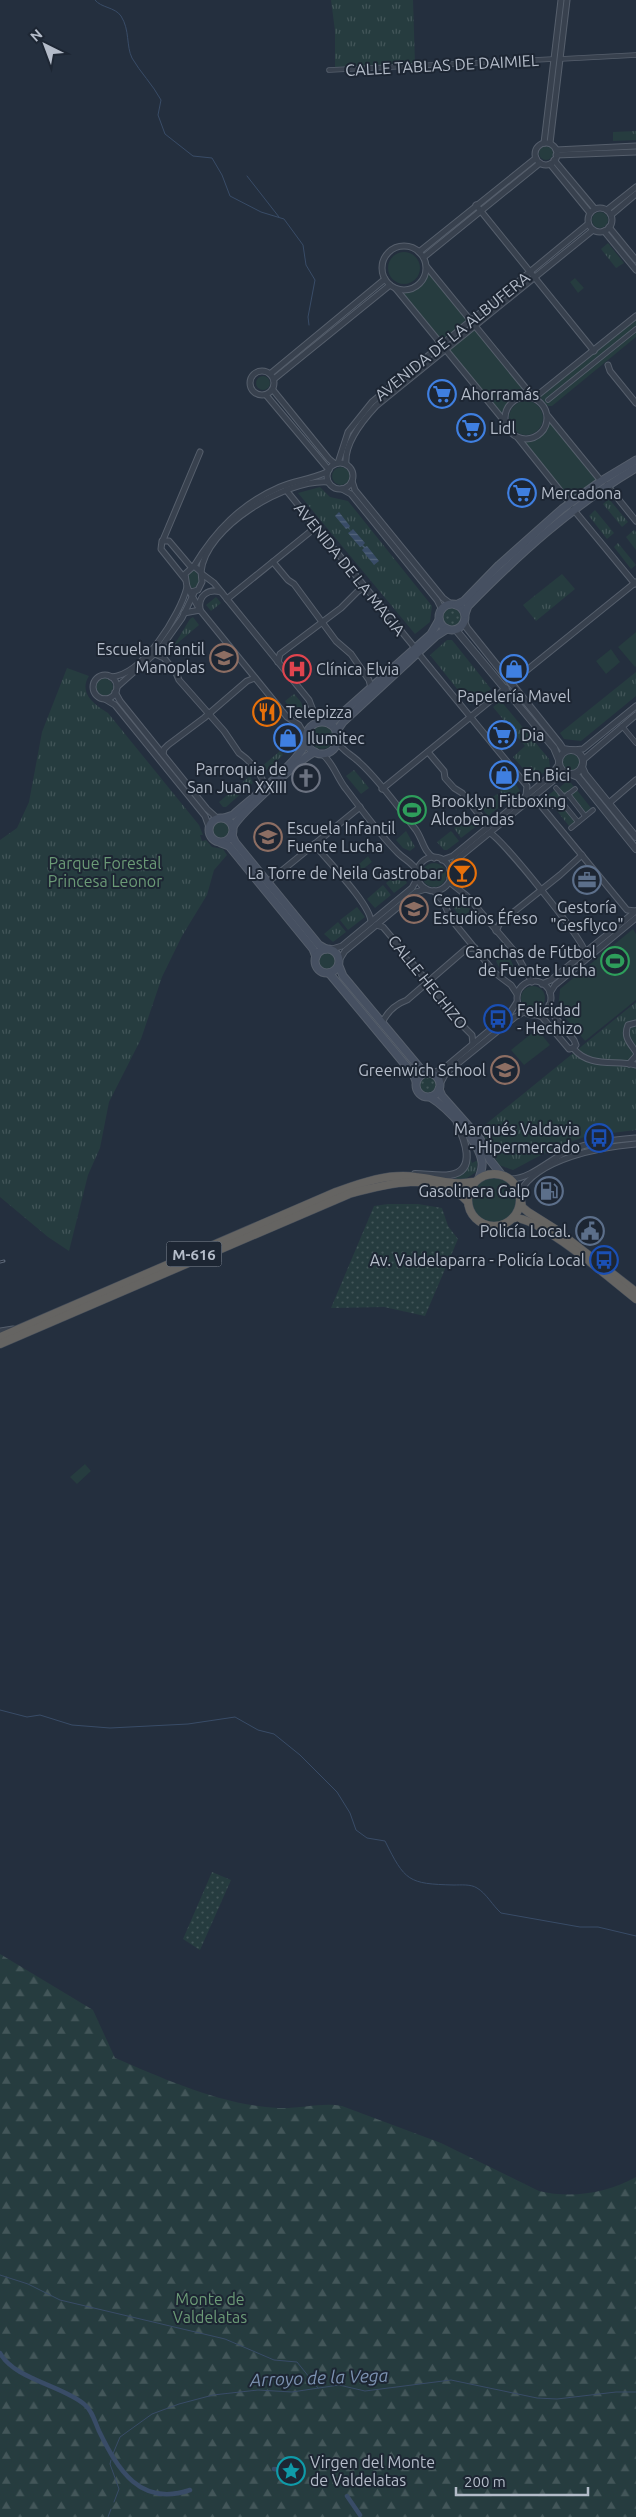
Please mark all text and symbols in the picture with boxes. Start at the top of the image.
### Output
north arrow [20,20,70,70]
text: N [27,26,46,45]
street label: CALLE TABLAS DE DAIMIEL [345,51,539,79]
street label: AVENIDA DE LA ALBUFERA [371,268,533,404]
supermarket icon: Ahorramás [427,379,457,409]
place label: Ahorramás [461,385,539,403]
supermarket icon: Lidl [456,413,486,443]
place label: Lidl [490,419,516,437]
supermarket icon: Mercadona [507,478,537,508]
place label: Mercadona [541,484,621,502]
street label: AVENIDA DE LA MAGIA [291,499,409,639]
place label: Escuela Infantil Manoplas [97,640,205,676]
school or university icon: Escuela Infantil Manoplas [209,643,239,673]
hospital icon: Clínica Elvia [282,654,312,684]
shop icon: Papelería Mavel [499,654,529,684]
place label: Clínica Elvia [316,660,399,678]
place label: Papelería Mavel [457,687,571,705]
restaurant icon: Telepizza [252,697,282,727]
place label: Telepizza [286,703,352,721]
supermarket icon: Dia [487,720,517,750]
shop icon: Ilumitec [273,723,303,753]
place label: Dia [521,726,544,744]
place label: Ilumitec [307,729,365,747]
place label: Parroquia de San Juan XXIII [187,760,287,796]
shop icon: En Bici [489,760,519,790]
church icon: Parroquia de San Juan XXIII [291,763,321,793]
place label: En Bici [523,766,570,784]
place label: Brooklyn Fitboxing Alcobendas [431,792,566,828]
sports icon: Brooklyn Fitboxing Alcobendas [397,795,427,825]
place label: Escuela Infantil Fuente Lucha [287,819,395,855]
school or university icon: Escuela Infantil Fuente Lucha [253,822,283,852]
park label: Parque Forestal Princesa Leonor [48,854,162,890]
bar icon: La Torre de Neila Gastrobar [447,858,477,888]
place label: La Torre de Neila Gastrobar [248,864,443,882]
office icon: Gestoría "Gesflyco" [572,865,602,895]
place label: Centro Estudios Éfeso [433,891,538,927]
school or university icon: Centro Estudios Éfeso [399,894,429,924]
place label: Gestoría "Gesflyco" [550,898,624,934]
street label: CALLE HECHIZO [385,931,471,1033]
place label: Canchas de Fútbol de Fuente Lucha [465,943,596,979]
sports icon: Canchas de Fútbol de Fuente Lucha [600,946,630,976]
place label: Felicidad - Hechizo [517,1001,582,1037]
bus stop icon: Felicidad - Hechizo [483,1004,513,1034]
school or university icon: Greenwich School [490,1055,520,1085]
place label: Greenwich School [358,1061,486,1079]
place label: Marqués Valdavia - Hipermercado [454,1120,580,1156]
bus stop icon: Marqués Valdavia - Hipermercado [584,1123,614,1153]
fuel station icon: Gasolinera Galp [534,1176,564,1206]
place label: Gasolinera Galp [418,1182,530,1200]
public building icon: Policía Local. [575,1216,605,1246]
place label: Policía Local. [480,1222,571,1240]
road number: M-616 [166,1242,222,1266]
bus stop icon: Av. Valdelaparra - Policía Local [589,1245,619,1275]
place label: Av. Valdelaparra - Policía Local [370,1251,585,1269]
park label: Monte de Valdelatas [173,2290,247,2326]
water label: Arroyo de la Vega [248,2365,389,2389]
place label: Virgen del Monte de Valdelatas [310,2453,435,2489]
place icon: Virgen del Monte de Valdelatas [276,2456,306,2486]
scale bar [456,2464,588,2496]
text: 200 m [464,2473,506,2490]

